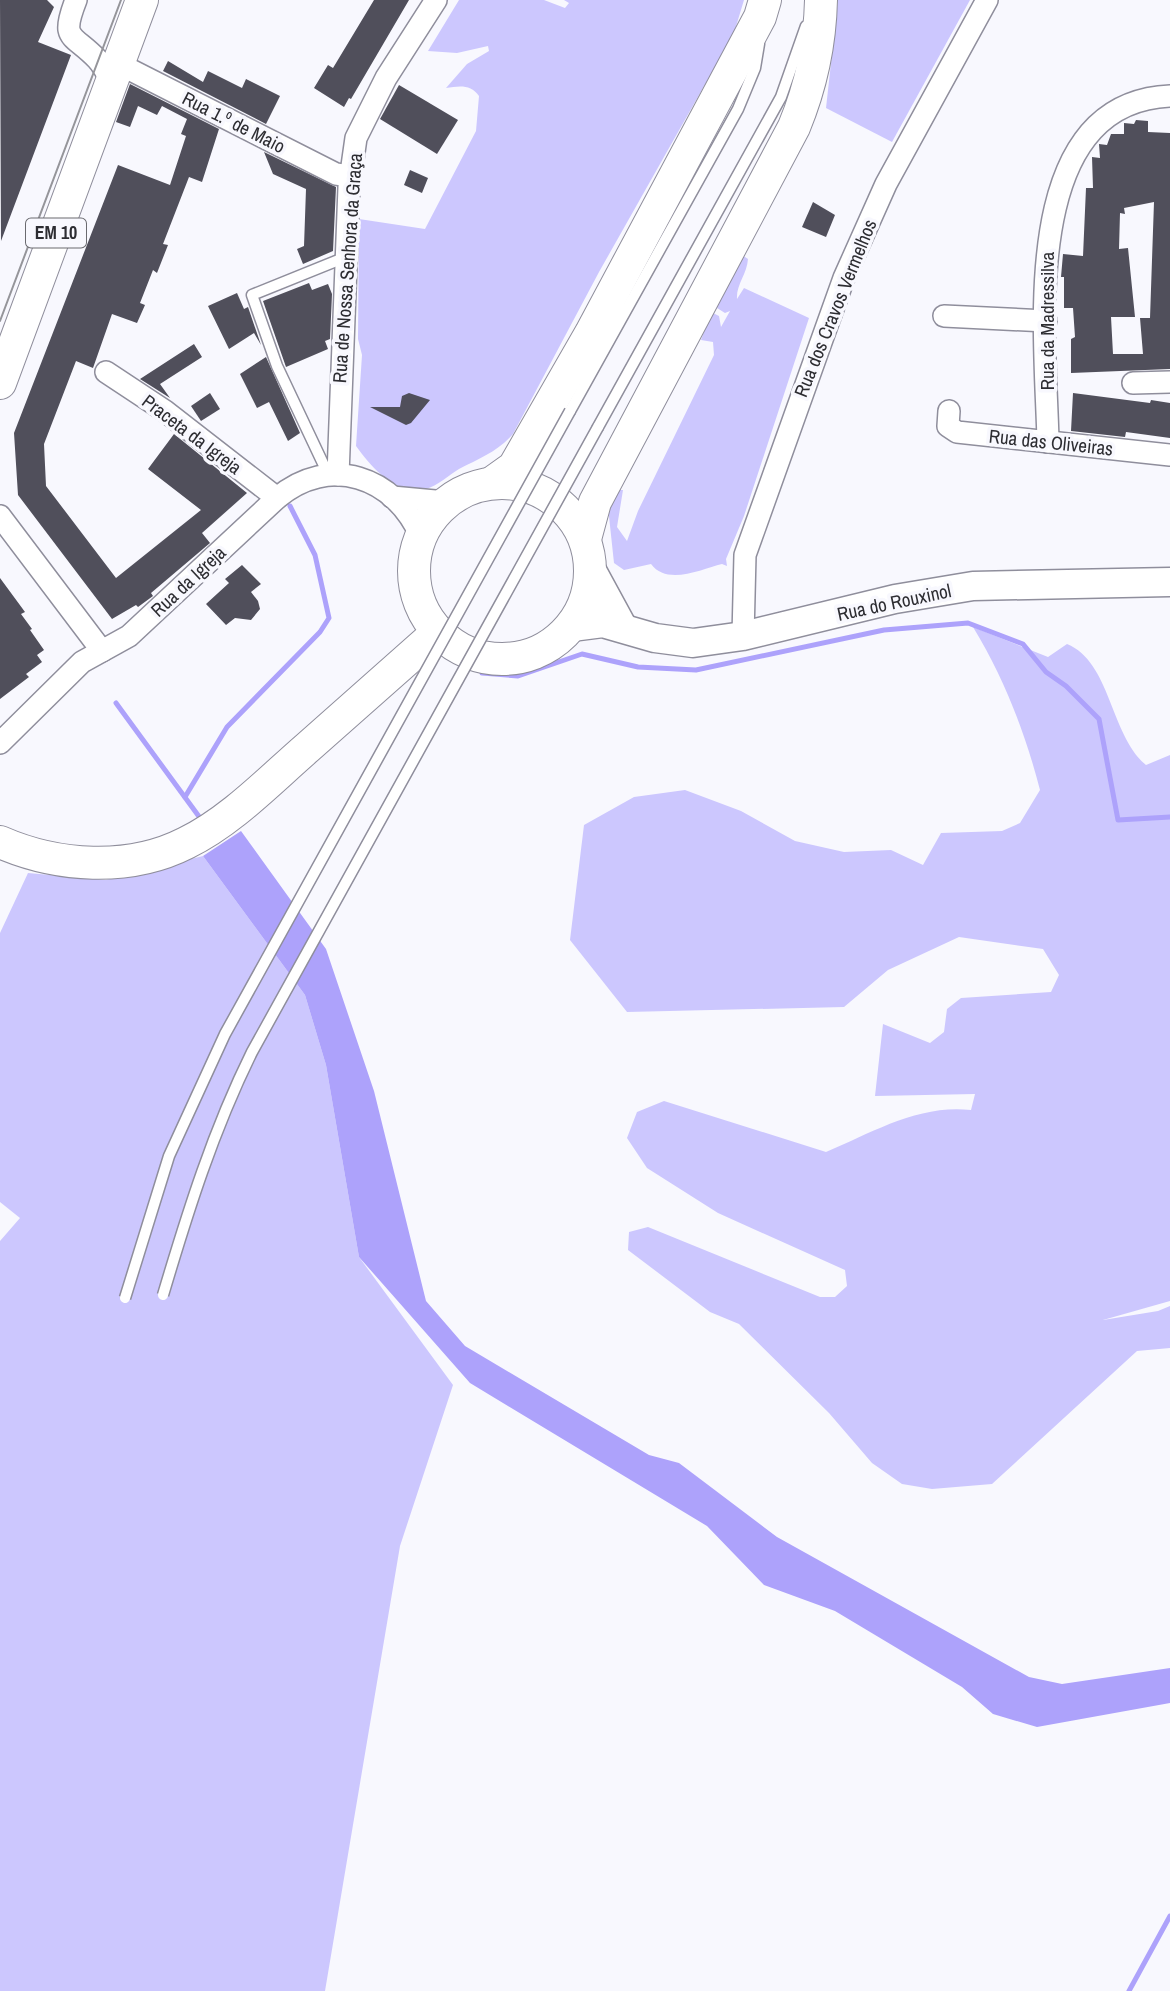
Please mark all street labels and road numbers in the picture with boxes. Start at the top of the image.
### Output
street label: Rua 1.º de Maio [178,85,290,159]
street label: Rua de Nossa Senhora da Graça [326,152,368,384]
street label: Rua dos Cravos Vermelhos [787,215,883,401]
road number: EM 10 [26,218,86,247]
street label: Rua da Madressilva [1034,251,1060,390]
street label: Praceta da Igreja [137,388,247,480]
street label: Rua das Oliveiras [988,423,1115,461]
street label: Rua da Igreja [145,539,231,622]
street label: Rua do Rouxinol [835,577,953,627]

